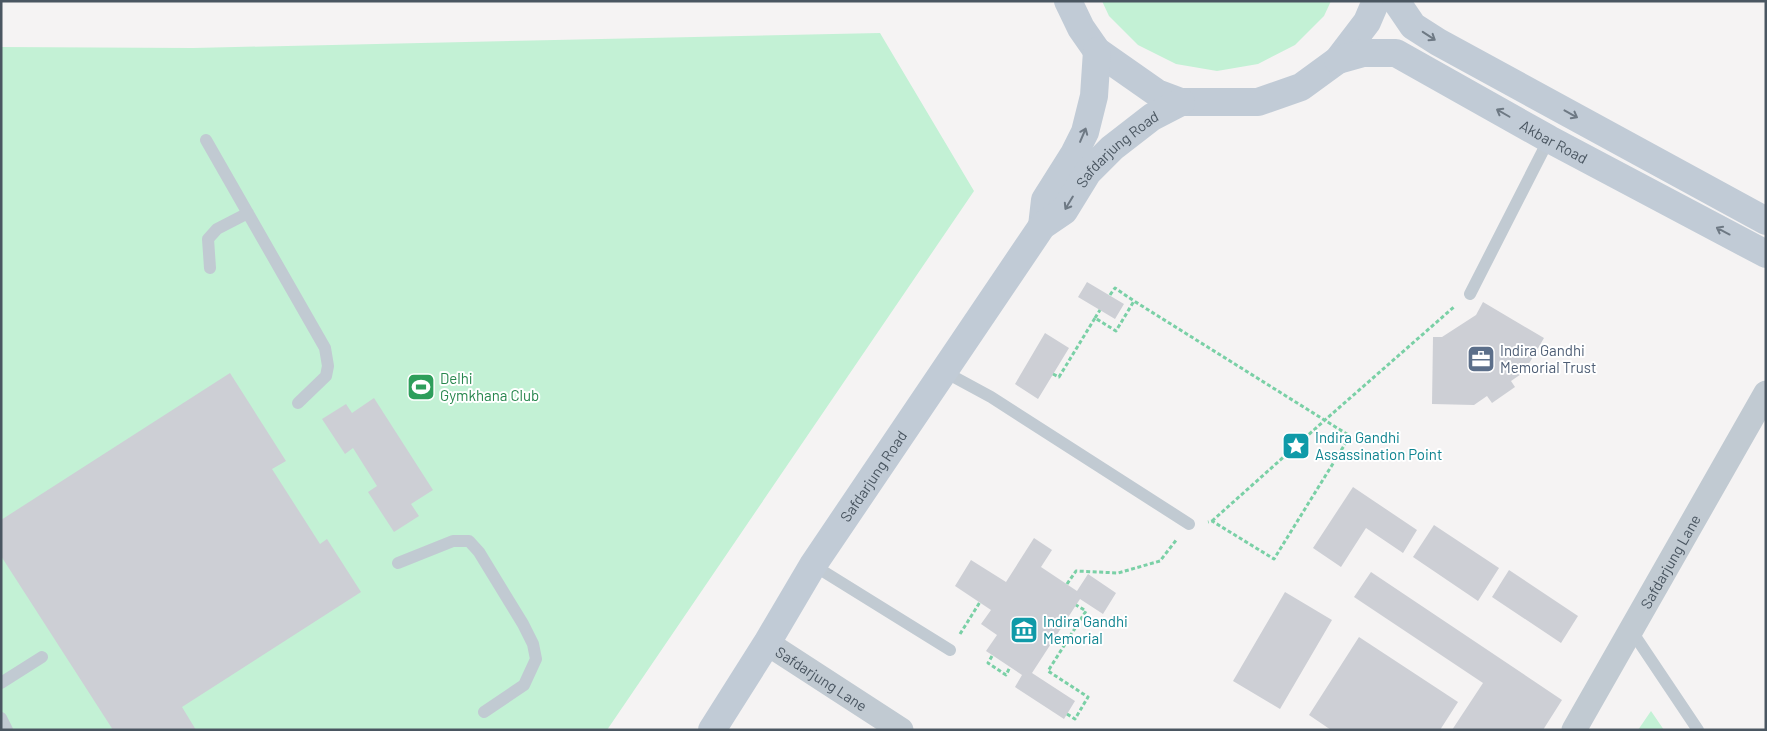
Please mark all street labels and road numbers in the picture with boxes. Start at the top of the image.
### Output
street label: Safdarjung Road [1072,106,1161,191]
street label: Akbar Road [1517,116,1591,167]
street label: Safdarjung Road [836,427,910,525]
street label: Safdarjung Lane [1636,511,1704,612]
street label: Safdarjung Lane [772,642,871,715]

